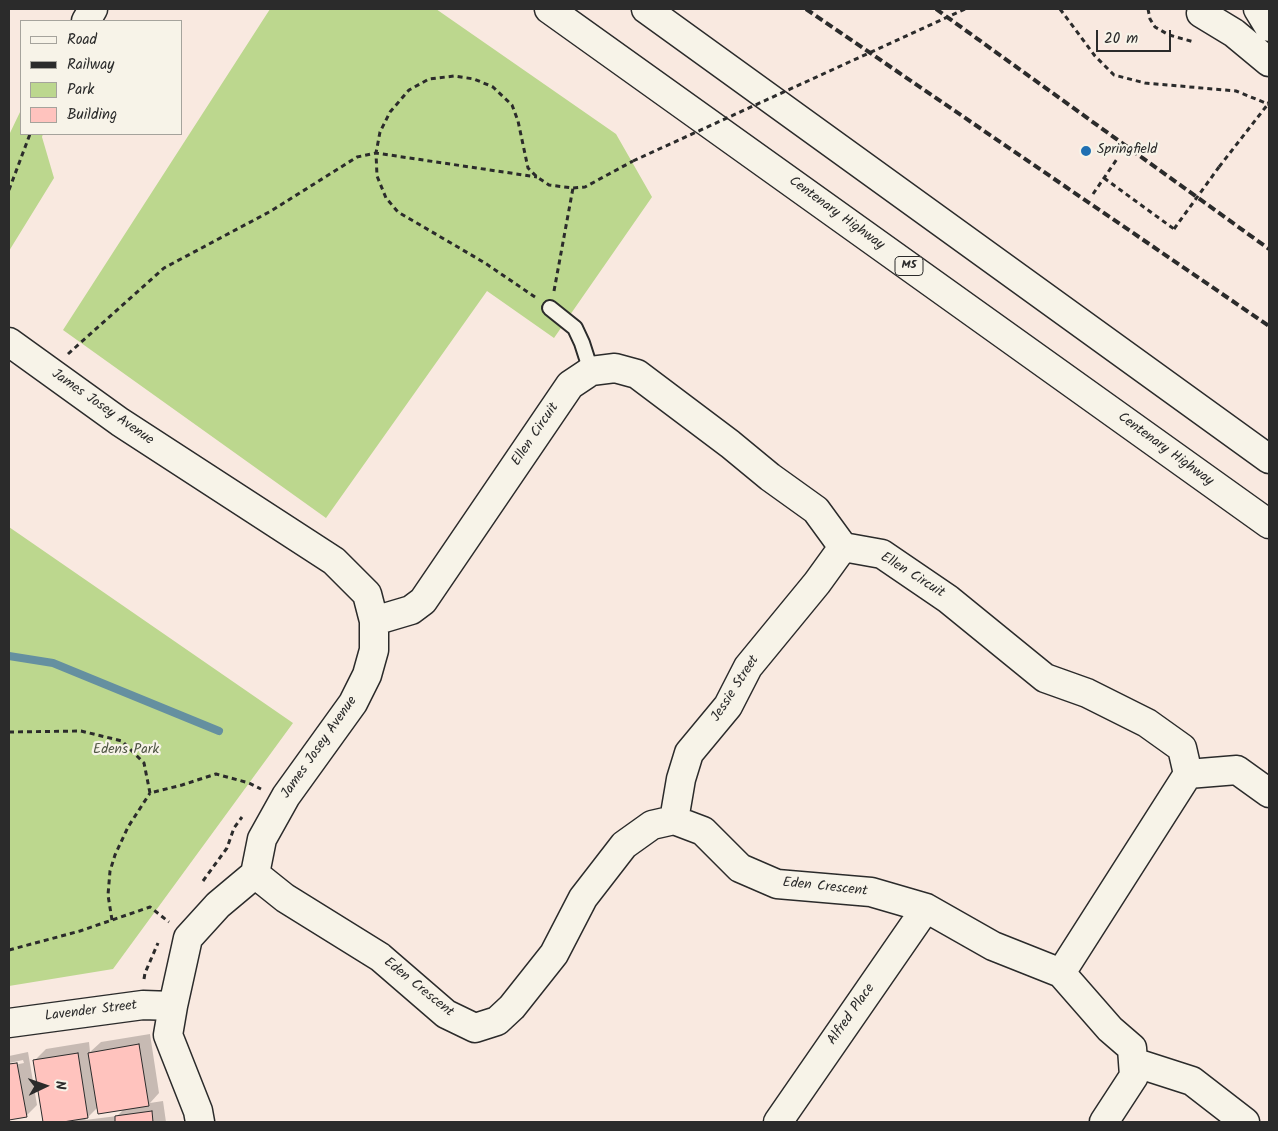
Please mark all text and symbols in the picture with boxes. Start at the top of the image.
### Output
legend [20,20,182,135]
scale bar [1098,20,1173,52]
text: 20 m [1104,27,1138,51]
text: Road [67,28,97,52]
text: Railway [67,53,114,77]
text: Park [67,78,94,102]
text: Building [67,103,117,127]
place label: Springfield [1097,143,1157,159]
marker: Springfield [1079,144,1093,158]
street label: Centenary Highway [785,174,887,254]
road number: M5 [895,256,923,276]
street label: James Josey Avenue [48,367,156,449]
street label: Ellen Circuit [509,400,563,470]
street label: Centenary Highway [1114,410,1216,490]
street label: Ellen Circuit [877,550,947,602]
street label: Jessie Street [708,653,764,725]
street label: James Josey Avenue [279,694,361,802]
park label: Edens Park [93,743,159,759]
street label: Eden Crescent [782,875,868,901]
street label: Eden Crescent [380,955,456,1021]
street label: Alfred Place [825,981,879,1049]
street label: Lavender Street [44,998,138,1026]
north arrow [20,1061,70,1111]
text: N [49,1080,71,1090]

